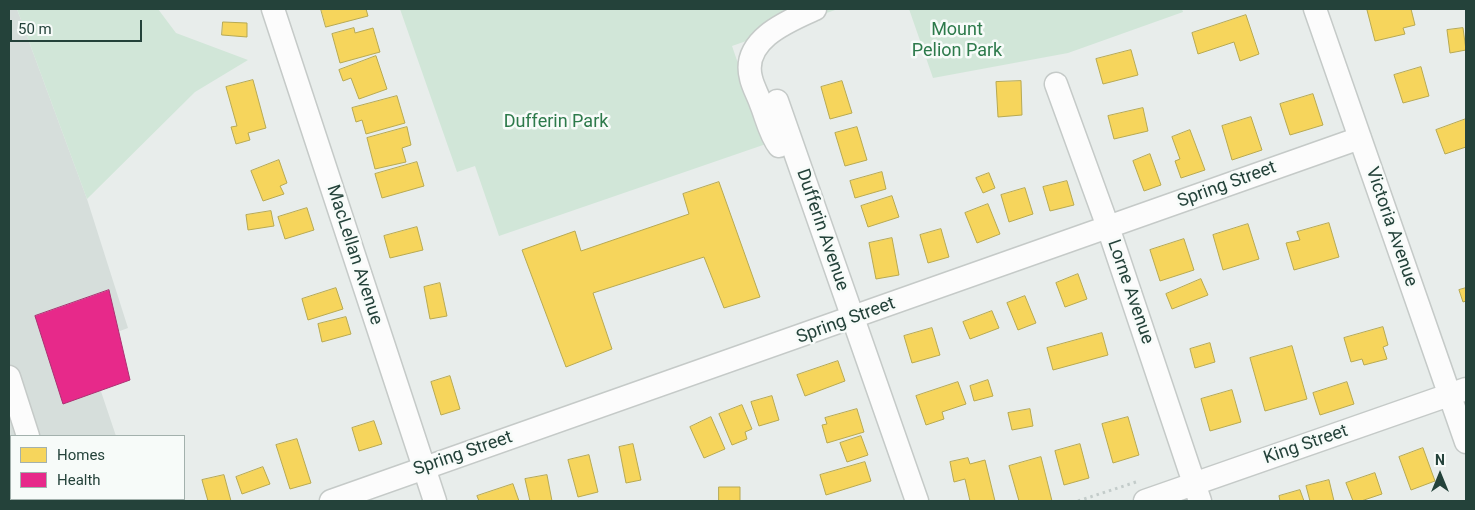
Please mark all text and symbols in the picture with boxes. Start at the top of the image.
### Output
scale bar [12,10,145,42]
park label: Mount Pelion Park [912,19,1002,62]
text: 50 m [18,20,52,38]
park label: Dufferin Park [504,111,608,133]
street label: Spring Street [1175,157,1279,213]
street label: Victoria Avenue [1360,164,1422,290]
street label: Dufferin Avenue [791,166,853,294]
street label: MacLellan Avenue [321,182,387,328]
street label: Lorne Avenue [1102,237,1158,347]
street label: Spring Street [794,293,898,349]
street label: King Street [1261,421,1351,469]
street label: Spring Street [411,427,515,481]
legend [10,435,185,500]
text: Homes [57,446,105,464]
north arrow [1415,450,1465,500]
text: N [1435,452,1445,468]
text: Health [57,471,101,489]

